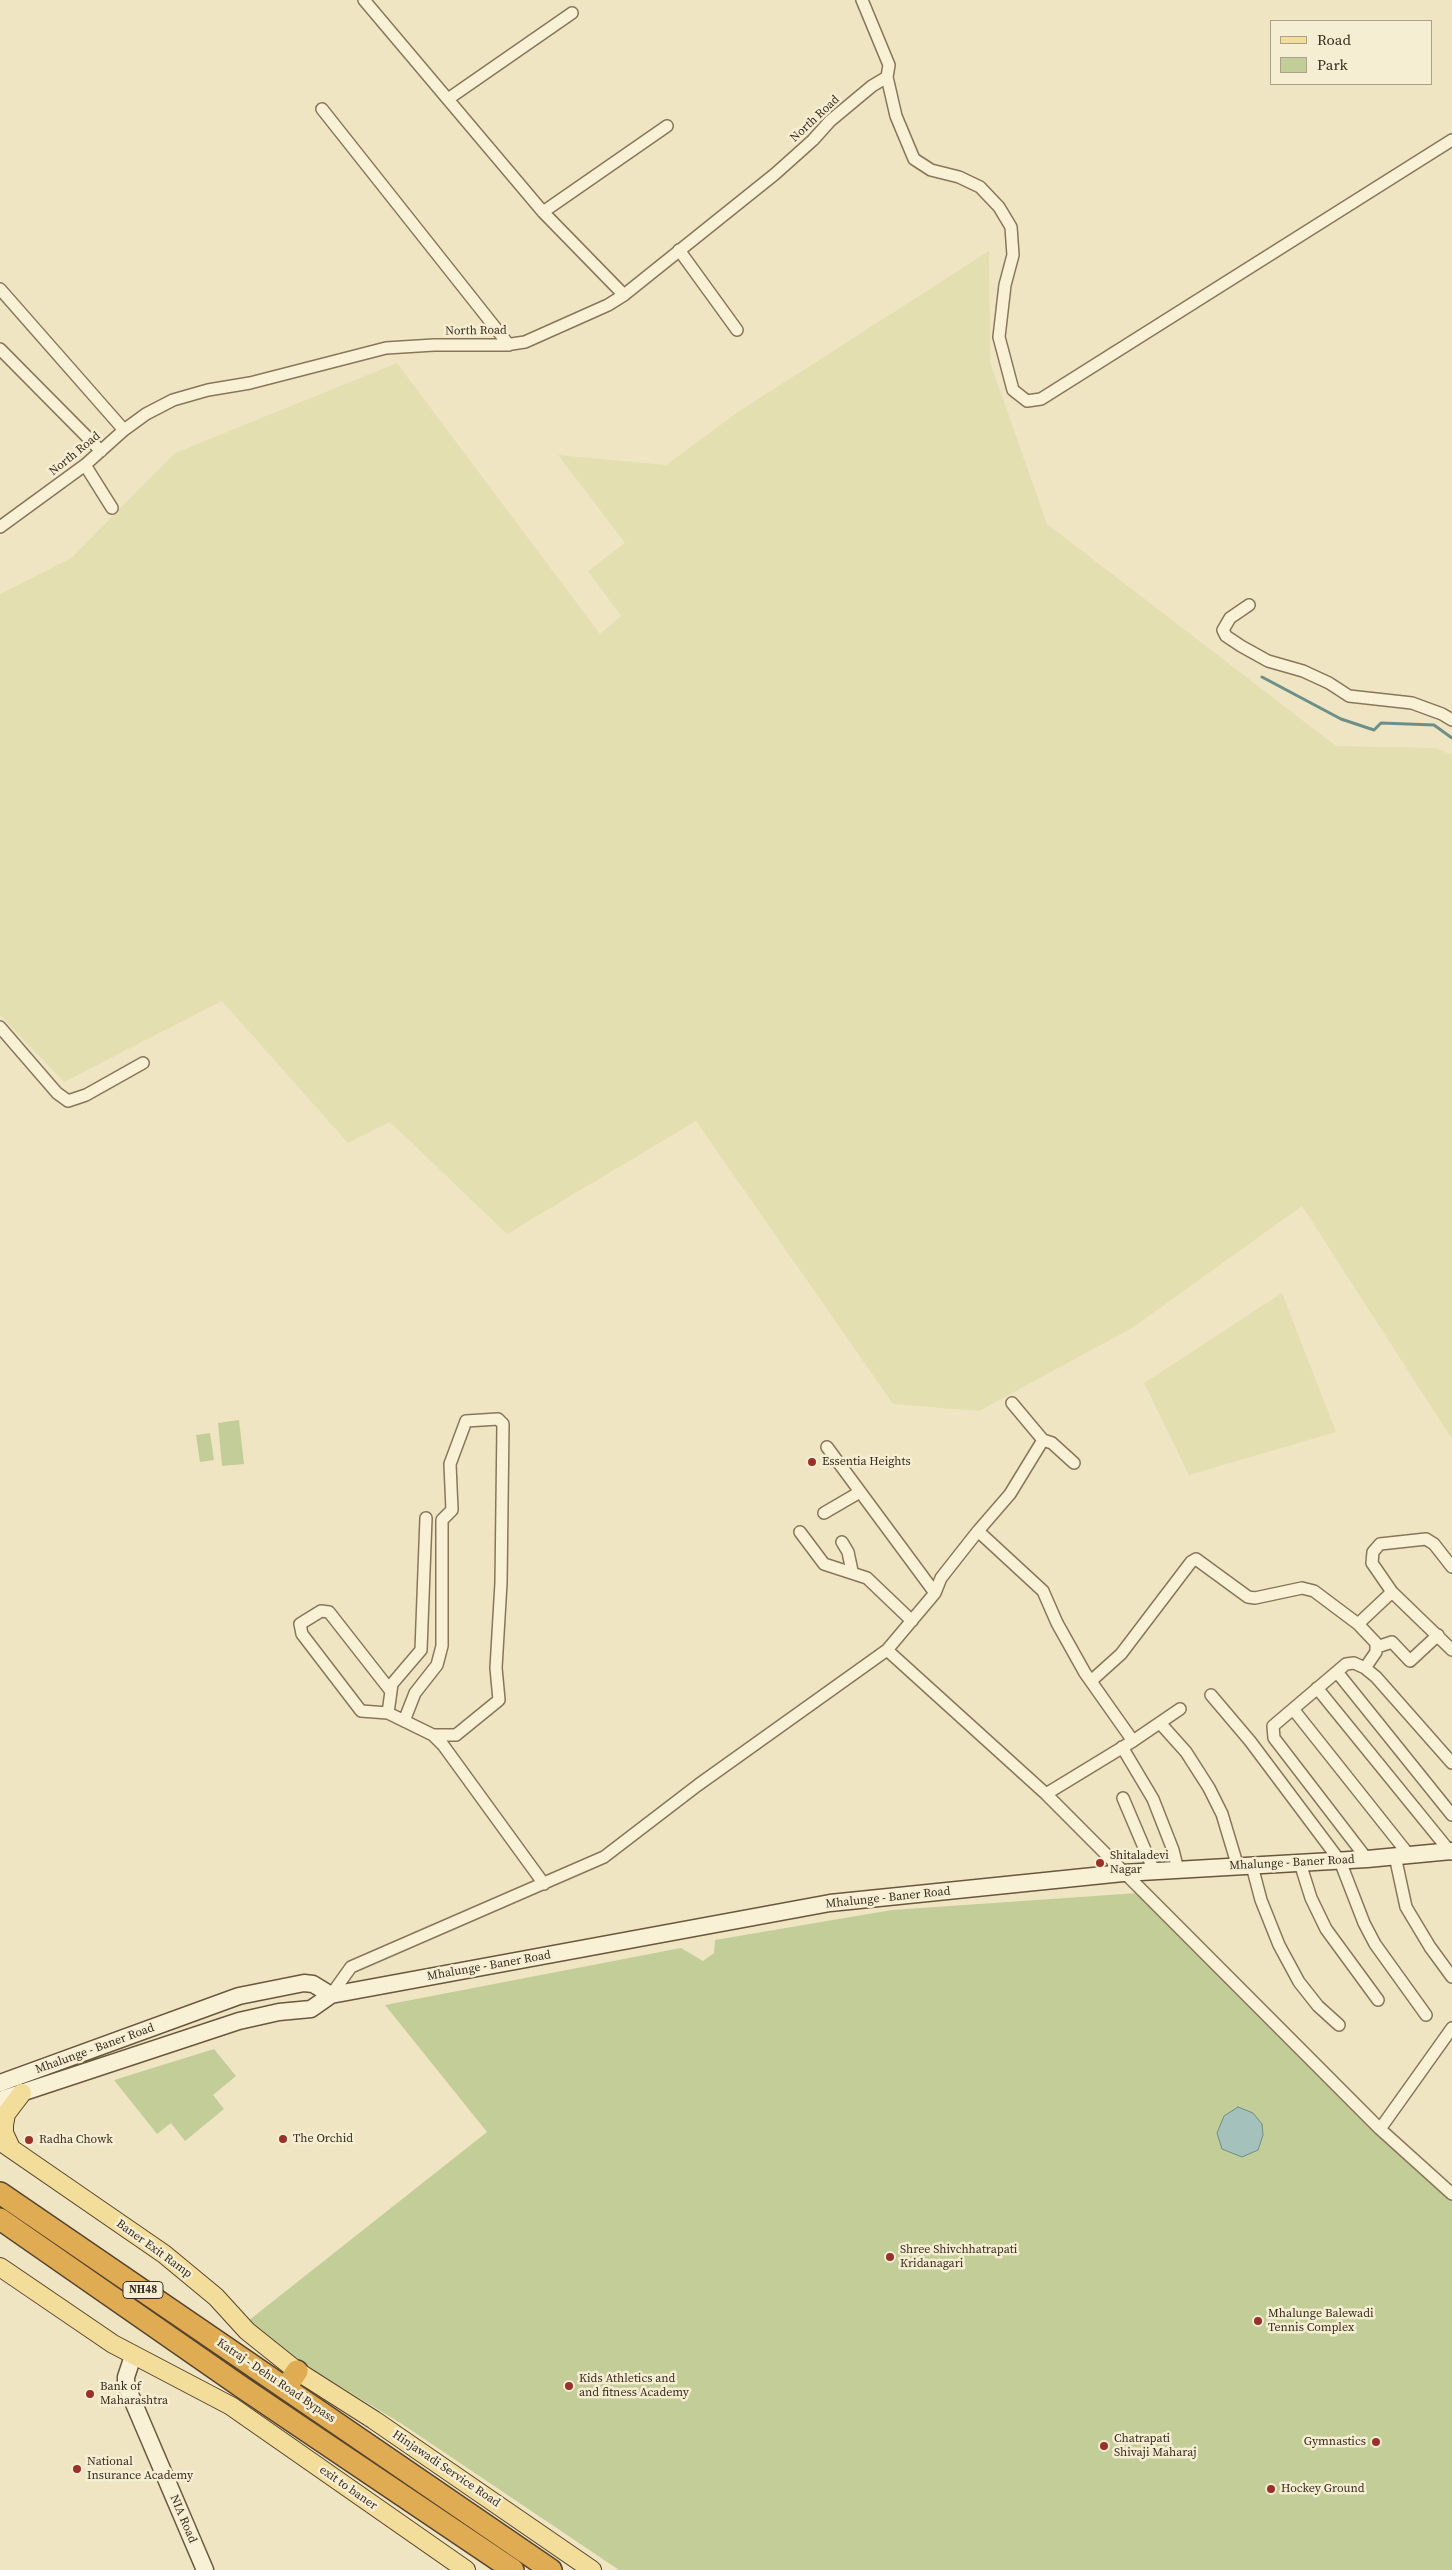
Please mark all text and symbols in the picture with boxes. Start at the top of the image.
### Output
legend [1270,20,1432,85]
text: Road [1317,29,1351,50]
text: Park [1317,54,1348,75]
street label: North Road [788,93,842,145]
street label: North Road [445,323,507,339]
street label: North Road [47,429,103,479]
place label: Essentia Heights [822,1455,911,1469]
marker: Essentia Heights [806,1456,818,1468]
place label: Shitaladevi Nagar [1110,1849,1169,1877]
street label: Mhalunge - Baner Road [1229,1853,1355,1873]
marker: Shitaladevi Nagar [1094,1857,1106,1869]
street label: Mhalunge - Baner Road [825,1884,951,1912]
street label: Mhalunge - Baner Road [426,1948,552,1984]
street label: Mhalunge - Baner Road [34,2021,156,2077]
place label: The Orchid [293,2132,353,2146]
place label: Radha Chowk [39,2133,113,2147]
marker: The Orchid [277,2133,289,2145]
marker: Radha Chowk [23,2134,35,2146]
street label: Baner Exit Ramp [113,2217,195,2281]
place label: Shree Shivchhatrapati Kridanagari [900,2243,1017,2271]
marker: Shree Shivchhatrapati Kridanagari [884,2251,896,2263]
road number: NH48 [123,2282,163,2298]
place label: Mhalunge Balewadi Tennis Complex [1268,2307,1374,2335]
marker: Mhalunge Balewadi Tennis Complex [1252,2315,1264,2327]
street label: Katraj - Dehu Road Bypass [214,2336,338,2426]
place label: Kids Athletics and and fitness Academy [579,2372,689,2400]
place label: Bank of Maharashtra [100,2380,168,2408]
marker: Kids Athletics and and fitness Academy [563,2380,575,2392]
marker: Bank of Maharashtra [84,2388,96,2400]
street label: Hinjawadi Service Road [389,2428,503,2510]
place label: Chatrapati Shivaji Maharaj [1114,2432,1197,2460]
place label: Gymnastics [1304,2435,1366,2449]
marker: Gymnastics [1370,2436,1382,2448]
marker: Chatrapati Shivaji Maharaj [1098,2440,1110,2452]
place label: National Insurance Academy [87,2455,193,2483]
marker: National Insurance Academy [71,2463,83,2475]
street label: exit to baner [316,2463,380,2513]
place label: Hockey Ground [1281,2482,1364,2496]
marker: Hockey Ground [1265,2483,1277,2495]
street label: NIA Road [166,2493,200,2545]

